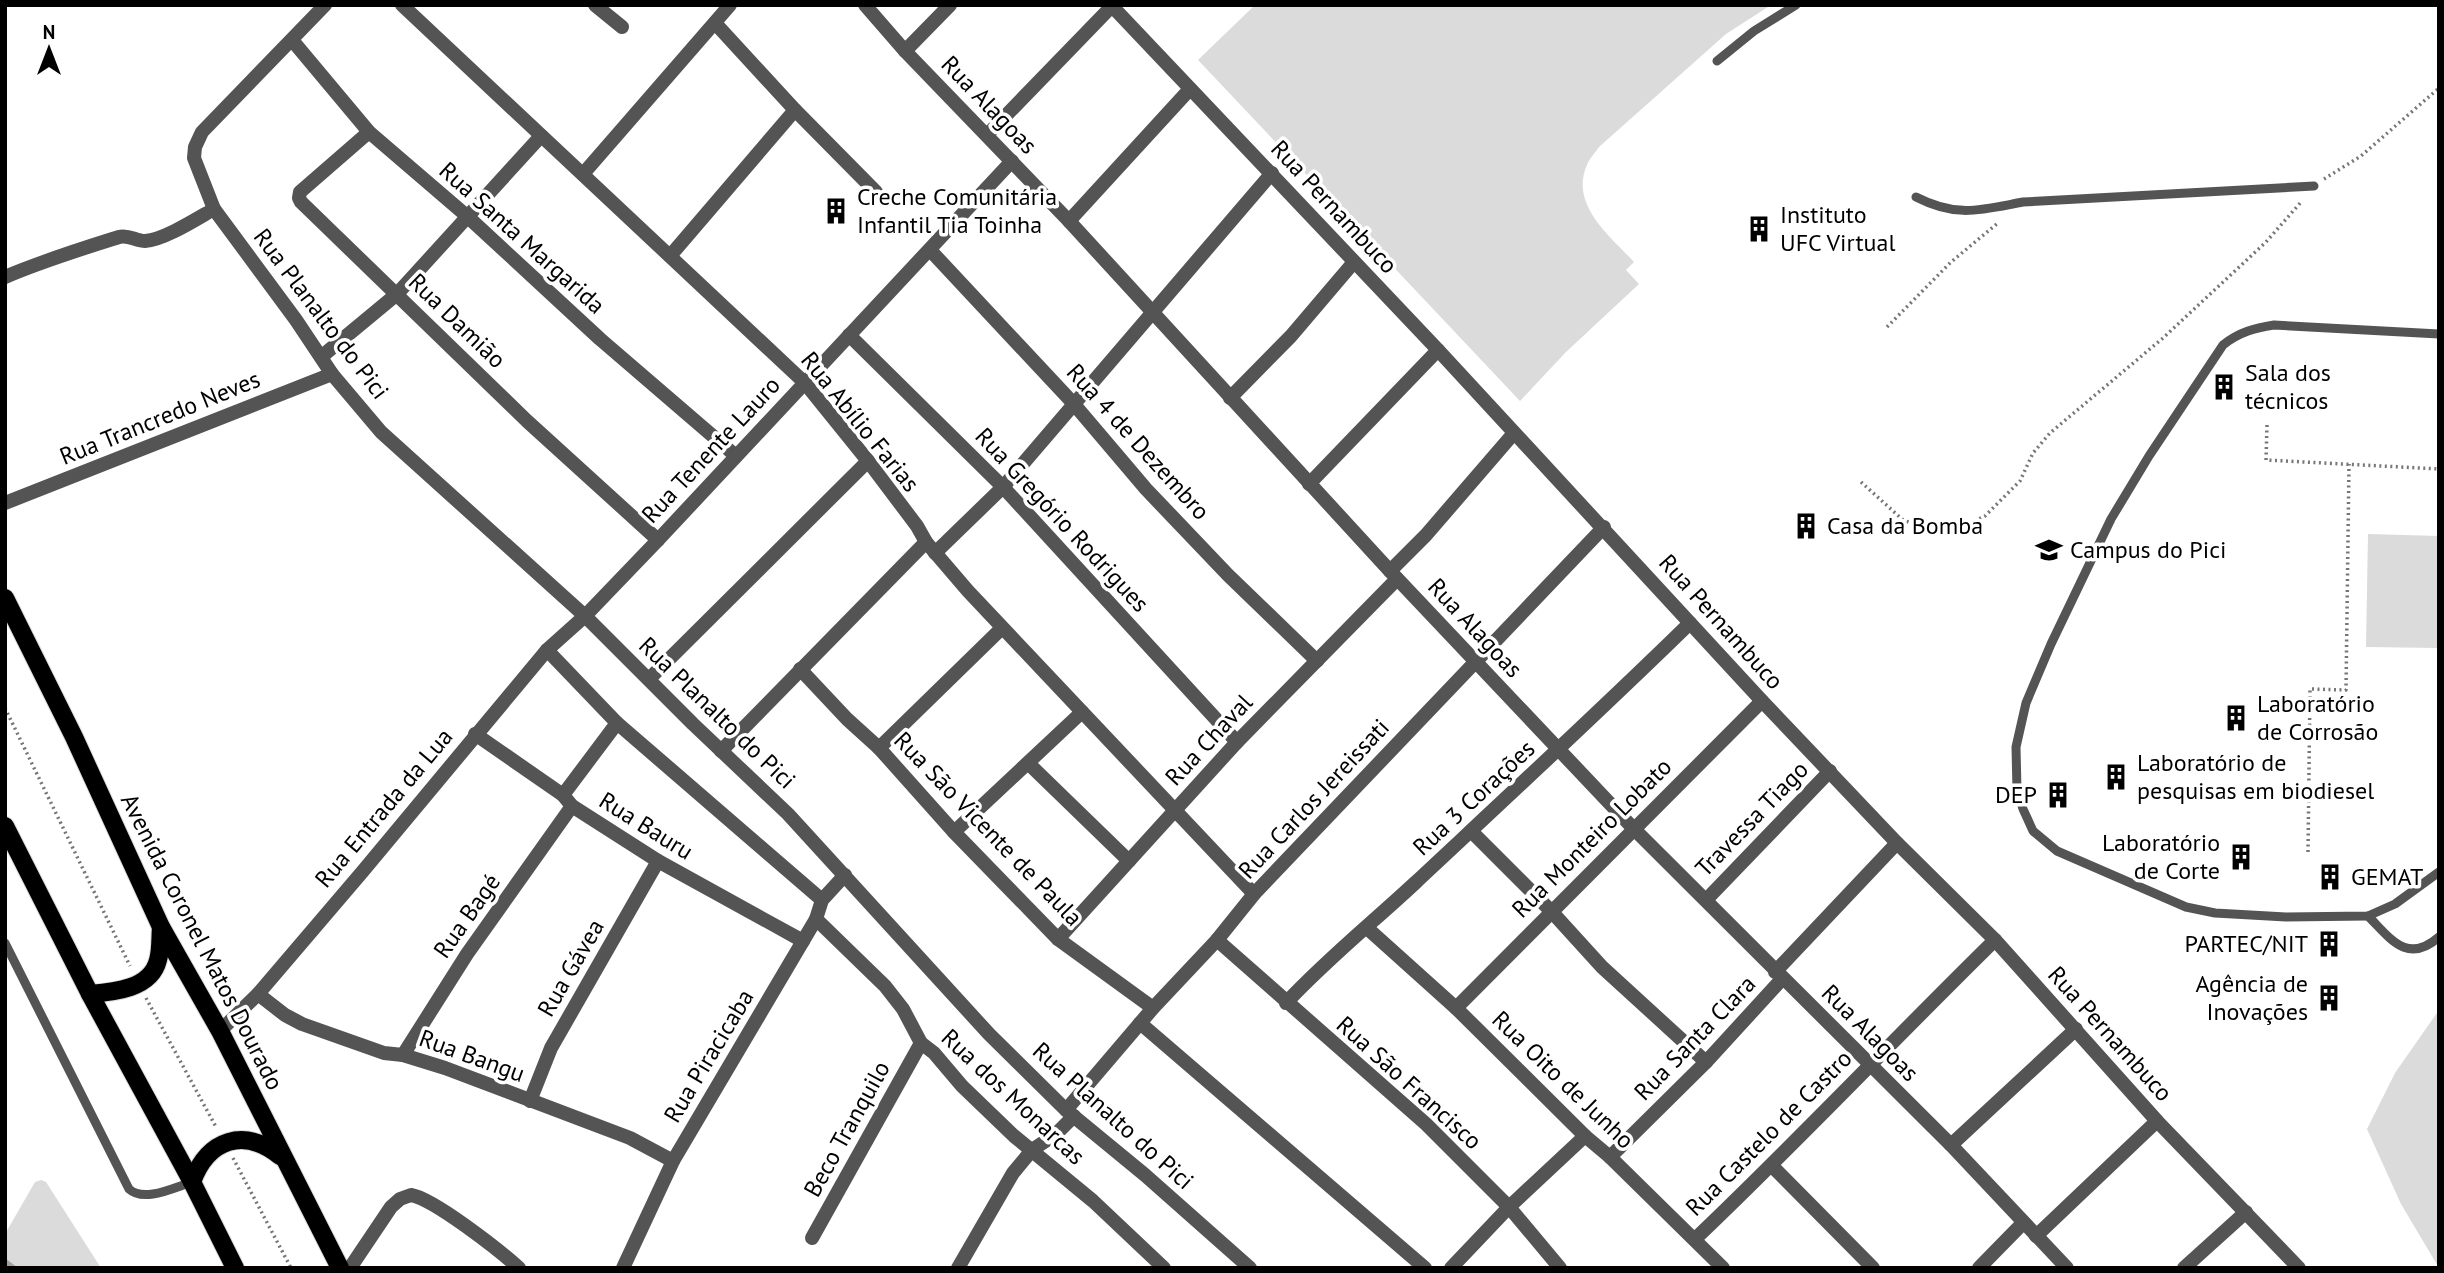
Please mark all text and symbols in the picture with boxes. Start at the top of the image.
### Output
north arrow [14,14,84,84]
text: N [43,20,55,44]
street label: Rua Alagoas [935,49,1044,160]
street label: Rua Pernambuco [1264,133,1404,280]
street label: Rua Santa Margarida [433,155,612,320]
place label: Creche Comunitária Infantil Tia Toinha [857,181,1057,240]
building icon: Creche Comunitária Infantil Tia Toinha [821,196,851,226]
place label: Instituto UFC Virtual [1780,199,1895,258]
building icon: Instituto UFC Virtual [1744,214,1774,244]
street label: Rua Planalto do Pici [247,222,396,405]
street label: Rua Damião [402,267,513,375]
street label: Rua Abílio Farias [794,345,926,498]
street label: Rua 4 de Dezembro [1060,357,1217,526]
place label: Sala dos técnicos [2245,357,2331,416]
street label: Rua Trancredo Neves [55,363,265,472]
street label: Rua Tenente Lauro [635,370,787,530]
building icon: Sala dos técnicos [2209,372,2239,402]
street label: Rua Gregório Rodrigues [969,421,1156,618]
place label: Casa da Bomba [1827,510,1983,541]
building icon: Casa da Bomba [1791,511,1821,541]
place label: Campus do Pici [2070,534,2226,565]
school or university icon: Campus do Pici [2034,535,2064,565]
street label: Rua Pernambuco [1652,547,1790,696]
street label: Rua Alagoas [1421,571,1529,684]
street label: Rua Planalto do Pici [632,630,802,795]
street label: Rua Chaval [1158,687,1259,792]
place label: Laboratório de Corrosão [2257,688,2378,747]
building icon: Laboratório de Corrosão [2221,703,2251,733]
street label: Rua Carlos Jereissati [1231,712,1396,885]
street label: Rua Entrada da Lua [308,722,459,894]
street label: Rua São Vicente de Paula [887,725,1089,932]
street label: Rua 3 Corações [1406,733,1541,862]
place label: Laboratório de pesquisas em biodiesel [2137,747,2374,806]
street label: Rua Monteiro Lobato [1505,751,1678,924]
street label: Travessa Tiago [1689,754,1815,883]
building icon: Laboratório de pesquisas em biodiesel [2101,762,2131,792]
place label: DEP [1995,779,2037,810]
building icon: DEP [2043,780,2073,810]
street label: Rua Bauru [593,785,699,867]
street label: Avenida Coronel Matos Dourado [114,788,291,1095]
place label: Laboratório de Corte [2102,827,2220,886]
building icon: Laboratório de Corte [2226,842,2256,872]
place label: GEMAT [2351,861,2423,892]
building icon: GEMAT [2315,862,2345,892]
street label: Rua Bagé [426,867,507,964]
street label: Rua Gávea [530,914,611,1022]
place label: PARTEC/NIT [2184,928,2308,959]
building icon: PARTEC/NIT [2314,929,2344,959]
street label: Rua Pernambuco [2041,959,2179,1108]
place label: Agência de Inovações [2195,968,2308,1027]
street label: Rua Santa Clara [1627,969,1762,1107]
street label: Rua Alagoas [1815,977,1926,1088]
street label: Rua Piracicaba [657,983,761,1128]
building icon: Agência de Inovações [2314,983,2344,1013]
street label: Rua Oito de Junho [1486,1004,1641,1155]
street label: Rua São Francisco [1330,1009,1489,1156]
street label: Rua Bangu [415,1022,529,1089]
street label: Rua dos Monarcas [935,1022,1092,1171]
street label: Rua Planalto do Pici [1026,1035,1200,1196]
street label: Rua Castelo de Castro [1679,1043,1858,1222]
street label: Beco Tranquilo [796,1055,897,1202]

